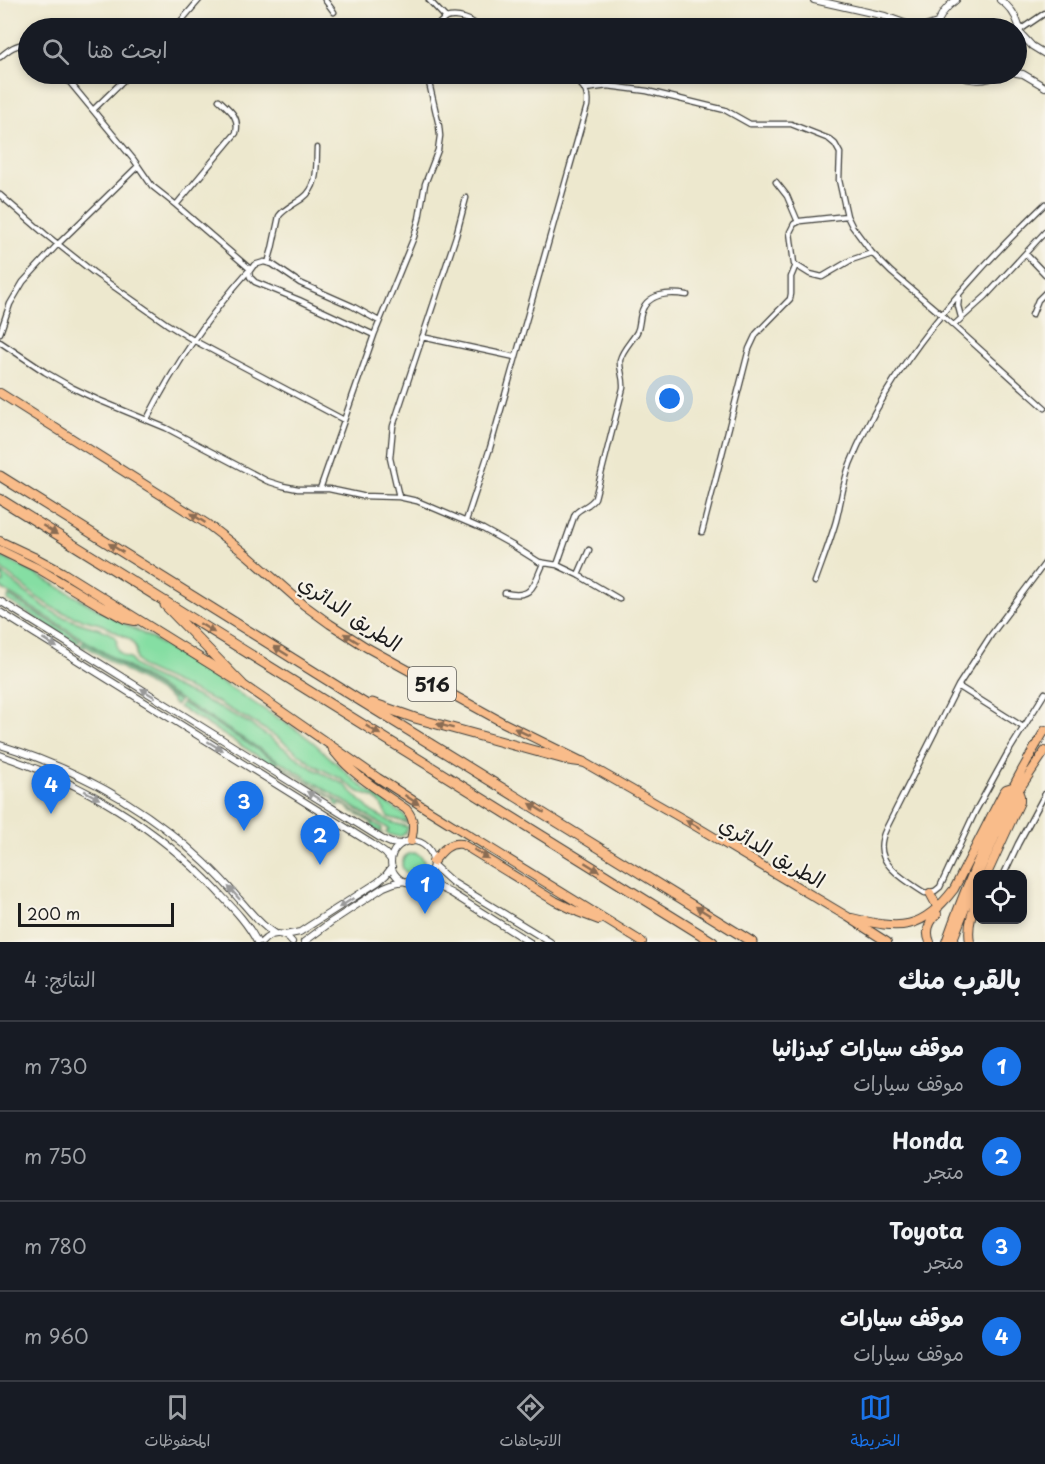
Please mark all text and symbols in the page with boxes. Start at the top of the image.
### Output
search box [18,18,1027,84]
text: ابحث هنا [87,32,168,65]
icon: search [39,35,72,68]
your location [655,384,684,413]
one-way arrow [189,512,206,523]
one-way arrow [42,525,58,536]
one-way arrow [108,542,124,553]
street label: الطريق الدائري [292,566,409,659]
one-way arrow [199,622,215,633]
one-way arrow [343,632,359,643]
one-way arrow [42,638,58,649]
one-way arrow [274,645,290,657]
road number: 516 [408,667,456,701]
one-way arrow [140,687,156,698]
one-way arrow [436,721,454,730]
one-way arrow [365,725,381,736]
one-way arrow [513,727,530,736]
one-way arrow [207,741,223,752]
pin: 4 [32,764,70,814]
pin: 3 [224,782,264,831]
one-way arrow [84,790,101,800]
one-way arrow [306,790,322,801]
one-way arrow [404,794,420,805]
one-way arrow [529,803,545,814]
street label: الطريق الدائري [713,807,832,896]
pin: 2 [300,816,340,865]
one-way arrow [685,819,701,830]
one-way arrow [473,849,489,860]
one-way arrow [584,861,600,872]
pin: 1 [406,864,444,914]
map controls [973,870,1027,924]
button: locate [973,870,1027,924]
one-way arrow [227,885,241,900]
one-way arrow [338,897,354,908]
scale bar [18,900,174,928]
text: 200 m [27,901,80,925]
one-way arrow [694,906,711,917]
text: بالقرب منك [899,959,1021,998]
text: النتائج: 4 [24,964,96,994]
text: موقف سيارات كيدزانيا [772,1030,964,1063]
text: 730 m [24,1051,87,1081]
text: 1 [997,1051,1006,1081]
text: موقف سيارات [853,1068,964,1098]
text: Honda [892,1123,964,1156]
text: 750 m [24,1141,87,1171]
text: 2 [994,1141,1009,1171]
text: متجر [925,1156,964,1186]
text: Toyota [889,1213,964,1246]
text: 780 m [24,1231,87,1261]
text: 3 [995,1231,1008,1261]
text: متجر [925,1246,964,1276]
text: موقف سيارات [840,1300,964,1333]
text: 960 m [24,1321,89,1351]
text: 4 [995,1321,1008,1351]
text: موقف سيارات [853,1338,964,1368]
tab: المحفوظات [145,1391,210,1455]
tab: الاتجاهات [500,1391,561,1455]
tab: الخريطة [851,1391,900,1455]

